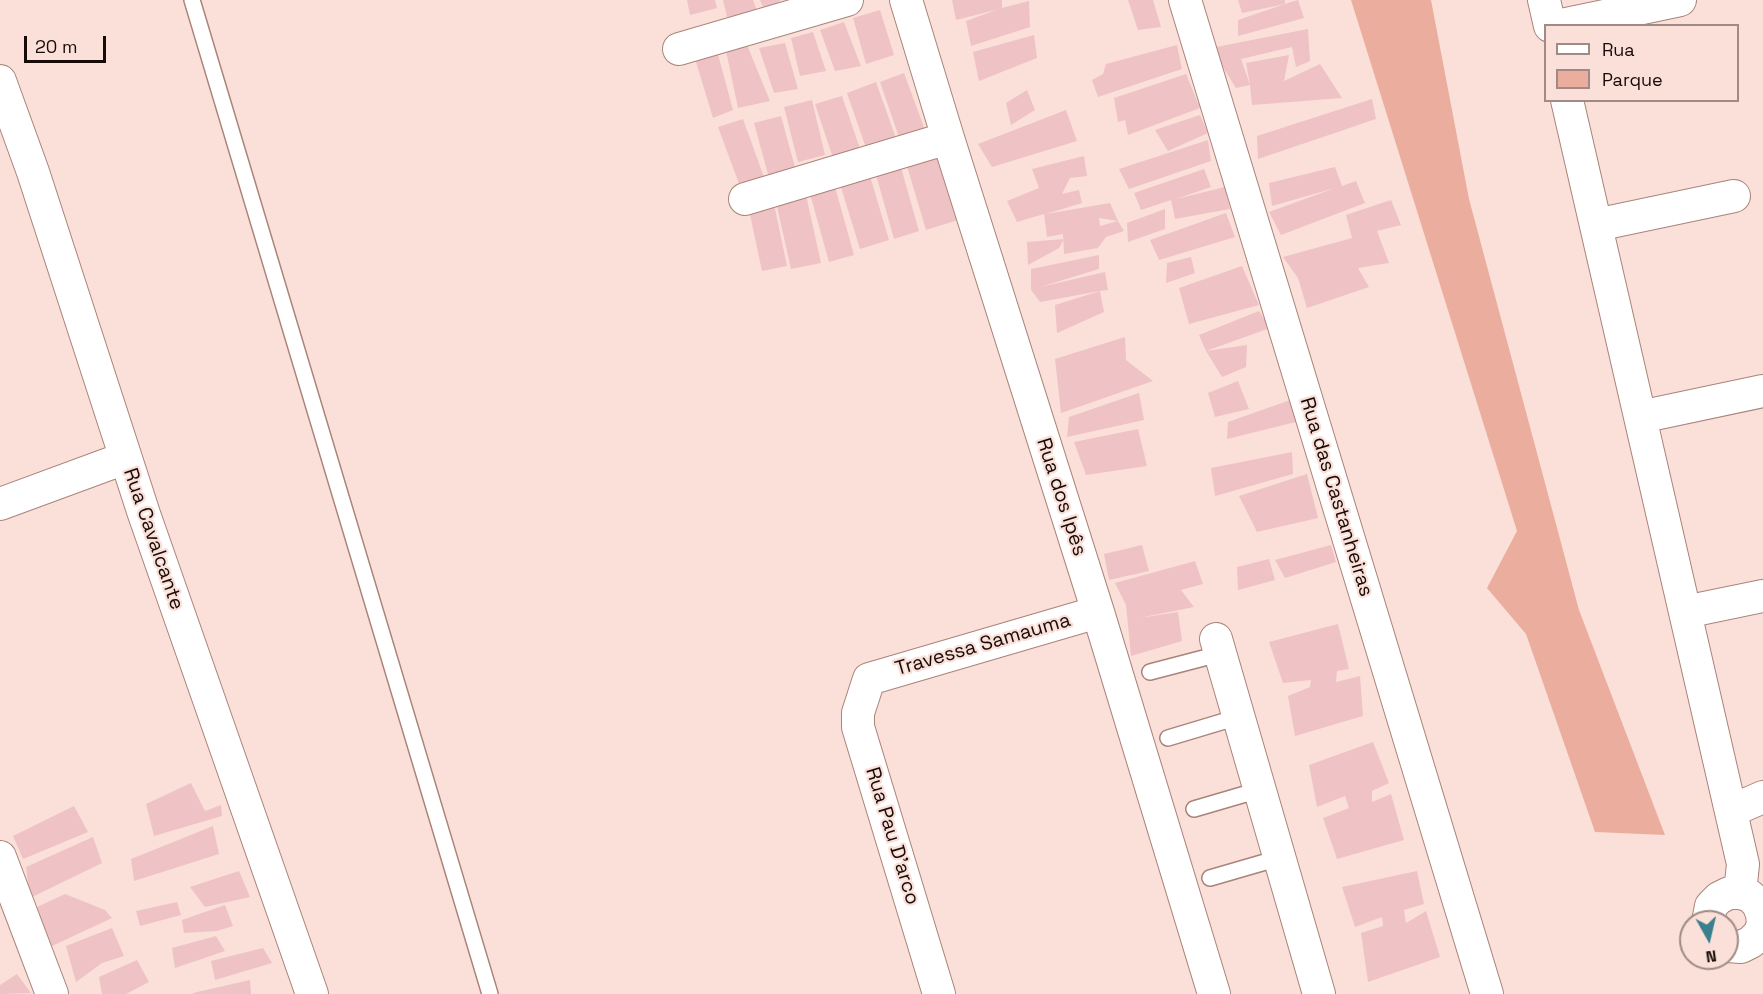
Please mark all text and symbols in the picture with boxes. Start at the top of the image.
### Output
scale bar [27,24,110,62]
legend [1544,24,1739,102]
text: 20 m [35,35,78,58]
text: Rua [1602,38,1635,61]
text: Parque [1602,68,1663,91]
street label: Rua das Castanheiras [1294,394,1378,600]
street label: Rua dos Ipês [1031,435,1091,559]
street label: Rua Cavalcante [118,465,188,613]
street label: Travessa Samauma [892,608,1074,682]
street label: Rua Pau D'arco [860,764,924,908]
north arrow [1679,910,1739,970]
text: N [1705,945,1718,967]

